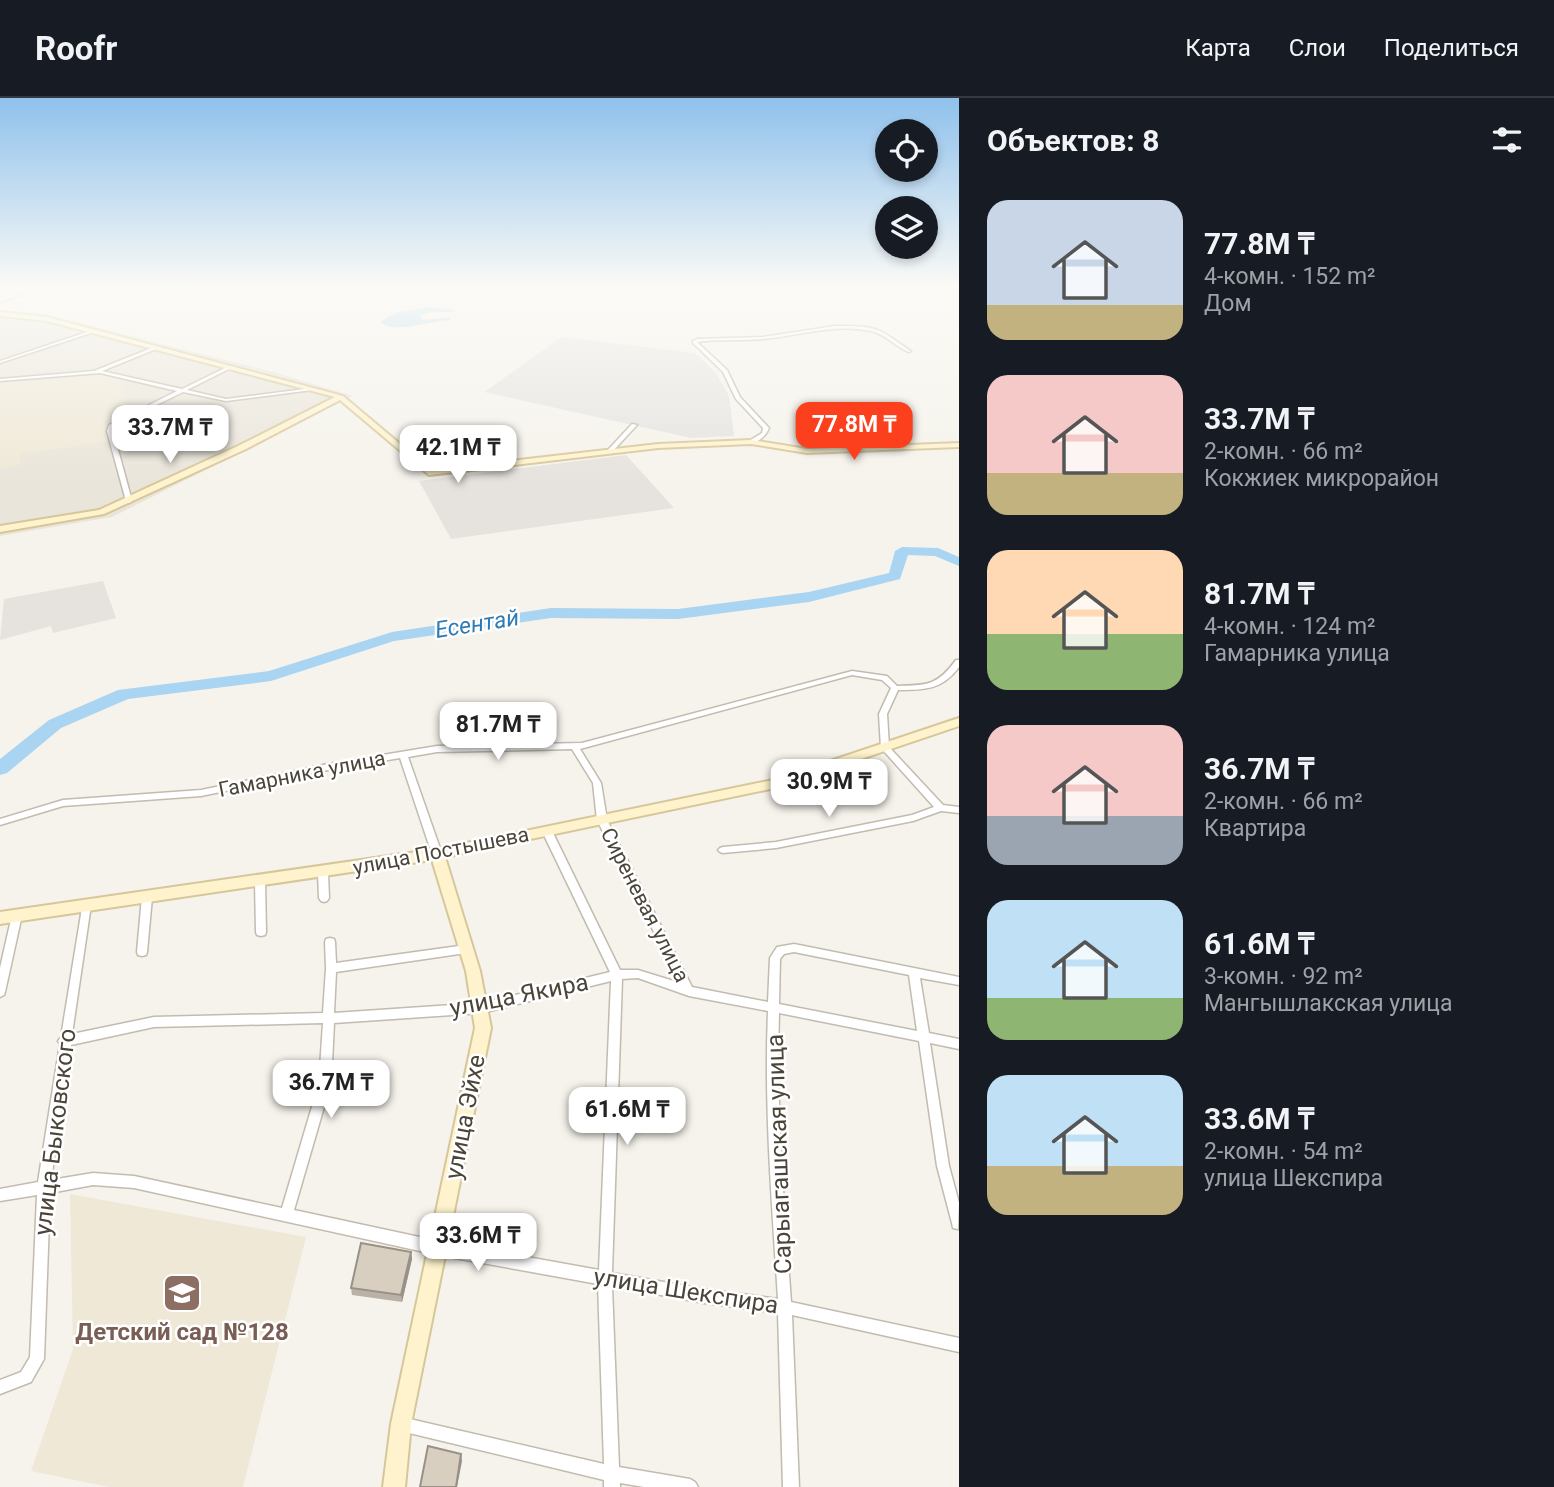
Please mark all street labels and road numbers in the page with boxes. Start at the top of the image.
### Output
street label: Гамарника улица [216,746,388,802]
street label: улица Постышева [351,822,531,880]
street label: Сиреневая улица [596,824,694,986]
street label: улица Якира [447,968,591,1022]
street label: улица Быковского [28,1027,82,1237]
street label: Сарыагашская улица [761,1034,797,1274]
street label: улица Эйхе [439,1052,491,1182]
street label: улица Шекспира [592,1263,780,1319]

